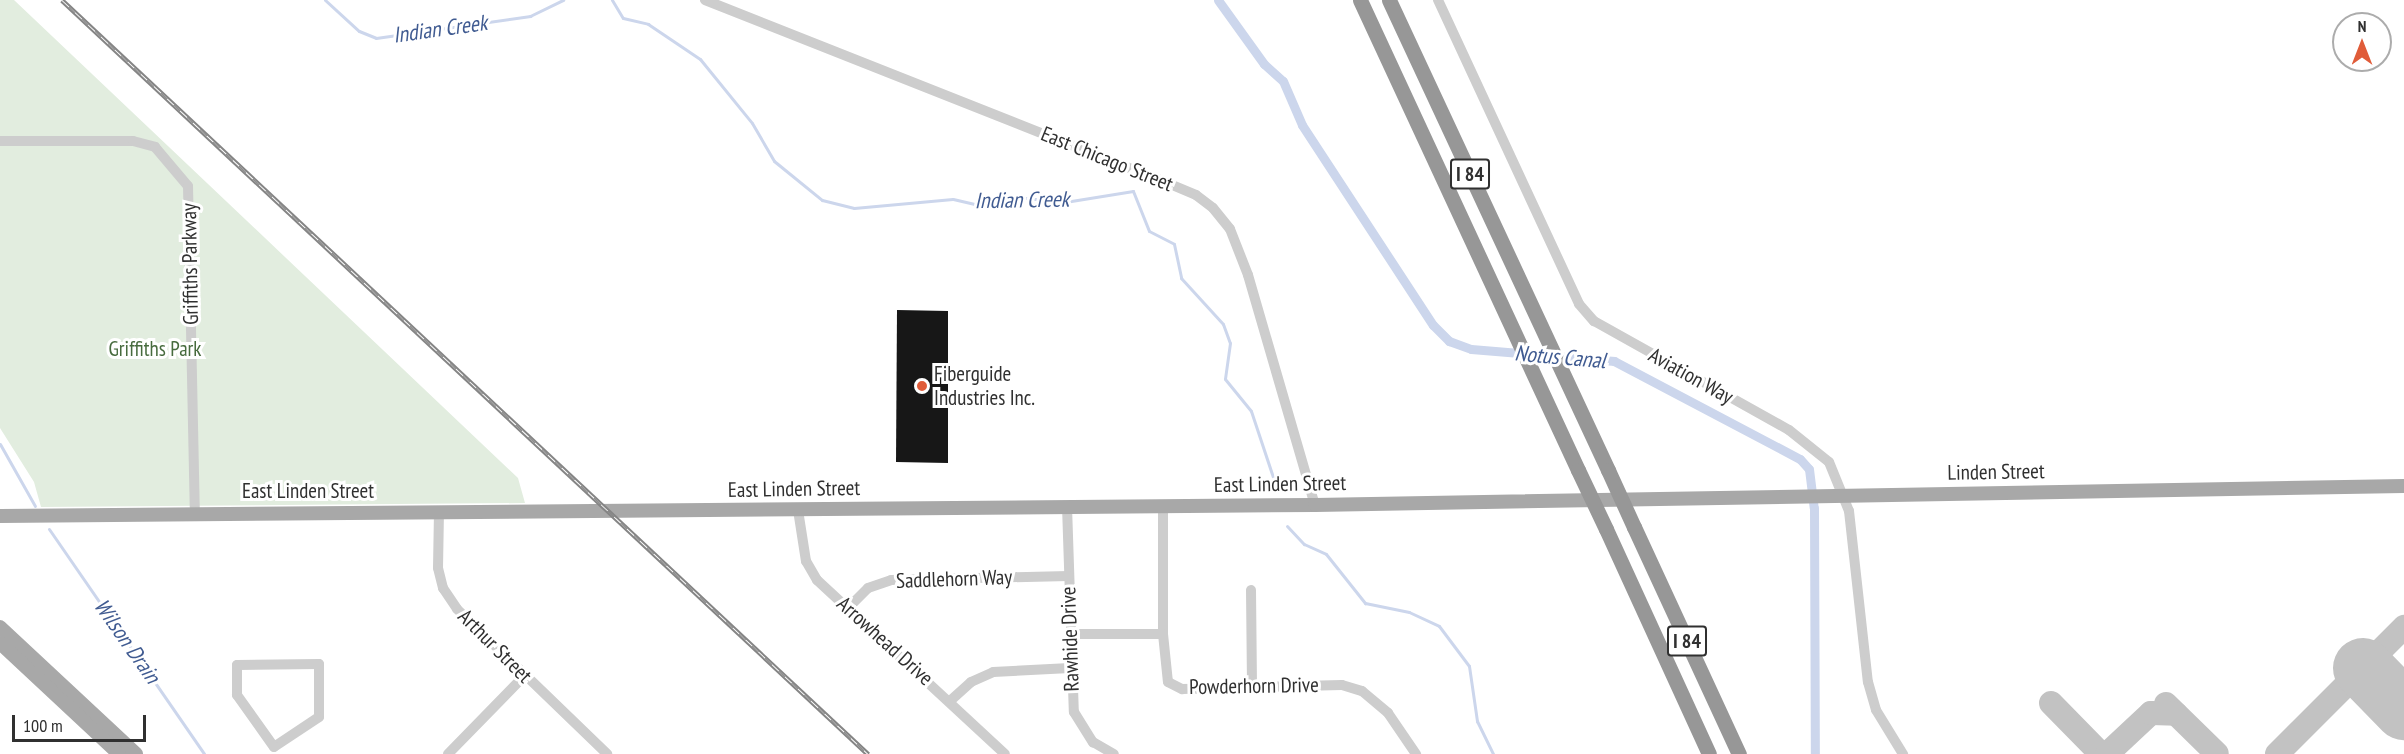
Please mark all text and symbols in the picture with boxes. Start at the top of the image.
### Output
water label: Indian Creek [391,9,489,49]
north arrow [2332,12,2392,72]
text: N [2358,16,2366,36]
street label: East Chicago Street [1037,121,1177,197]
road number: I 84 [1449,157,1491,191]
water label: Indian Creek [974,186,1070,214]
street label: Griffiths Parkway [176,203,204,325]
park label: Griffiths Park [109,336,201,362]
water label: Notus Canal [1513,340,1607,374]
street label: Aviation Way [1644,342,1738,410]
place label: Fiberguide Industries Inc. [934,361,1035,411]
marker: Fiberguide Industries Inc. [915,379,929,393]
street label: Linden Street [1947,459,2045,485]
street label: East Linden Street [1214,470,1346,498]
street label: East Linden Street [728,475,860,503]
street label: East Linden Street [242,478,374,504]
street label: Saddlehorn Way [895,564,1013,594]
street label: Rawhide Drive [1056,586,1084,692]
street label: Arrowhead Drive [832,591,938,691]
water label: Wilson Drain [88,594,166,688]
street label: Arthur Street [453,604,537,688]
road number: I 84 [1666,624,1708,658]
street label: Powderhorn Drive [1189,672,1319,700]
scale bar [15,703,148,741]
text: 100 m [23,714,63,737]

